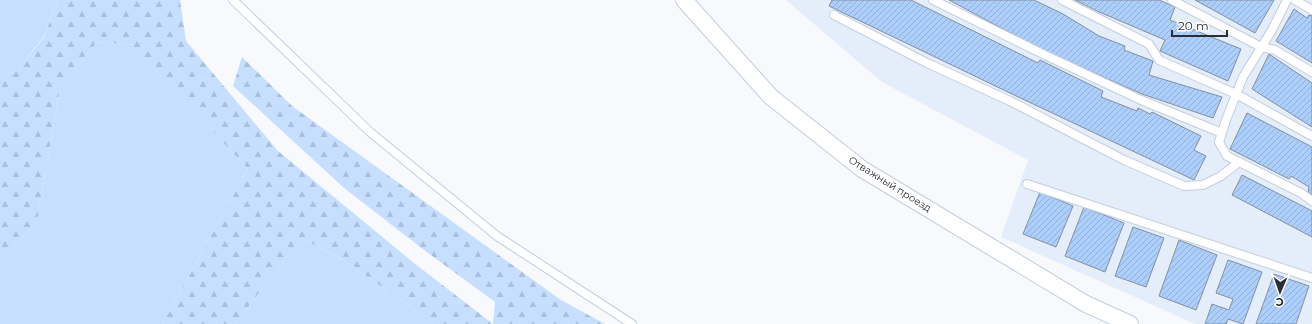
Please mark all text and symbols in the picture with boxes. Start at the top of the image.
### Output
scale bar [1172,12,1227,38]
text: 20 m [1178,18,1209,33]
street label: Отважный проезд [846,153,934,215]
north arrow [1260,272,1300,312]
text: С [1275,295,1284,309]

